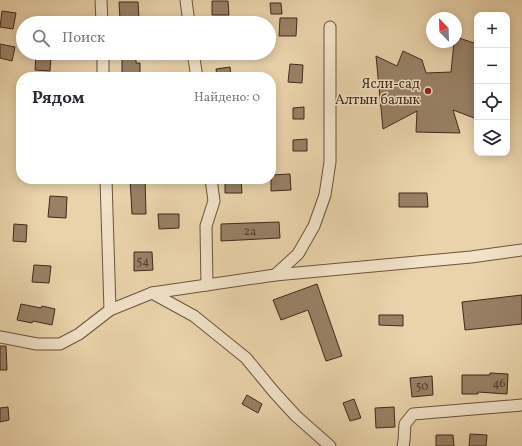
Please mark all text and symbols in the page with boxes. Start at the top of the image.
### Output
north arrow [426,12,462,48]
map controls [474,12,510,156]
button: + [474,12,510,48]
search box [16,16,276,60]
icon: search [30,27,52,49]
text: Поиск [62,28,105,49]
button: − [474,48,510,84]
place label: Ясли-сад Алтын балык [335,75,421,110]
button: locate [474,84,510,120]
marker: Ясли-сад Алтын балык [423,86,433,96]
text: Рядом [32,87,85,110]
text: Найдено: 0 [194,89,260,107]
button: layers [474,120,510,156]
house number: 2а [244,224,256,240]
house number: 54 [137,254,149,270]
house number: 46 [492,376,506,392]
house number: 50 [416,379,428,395]

